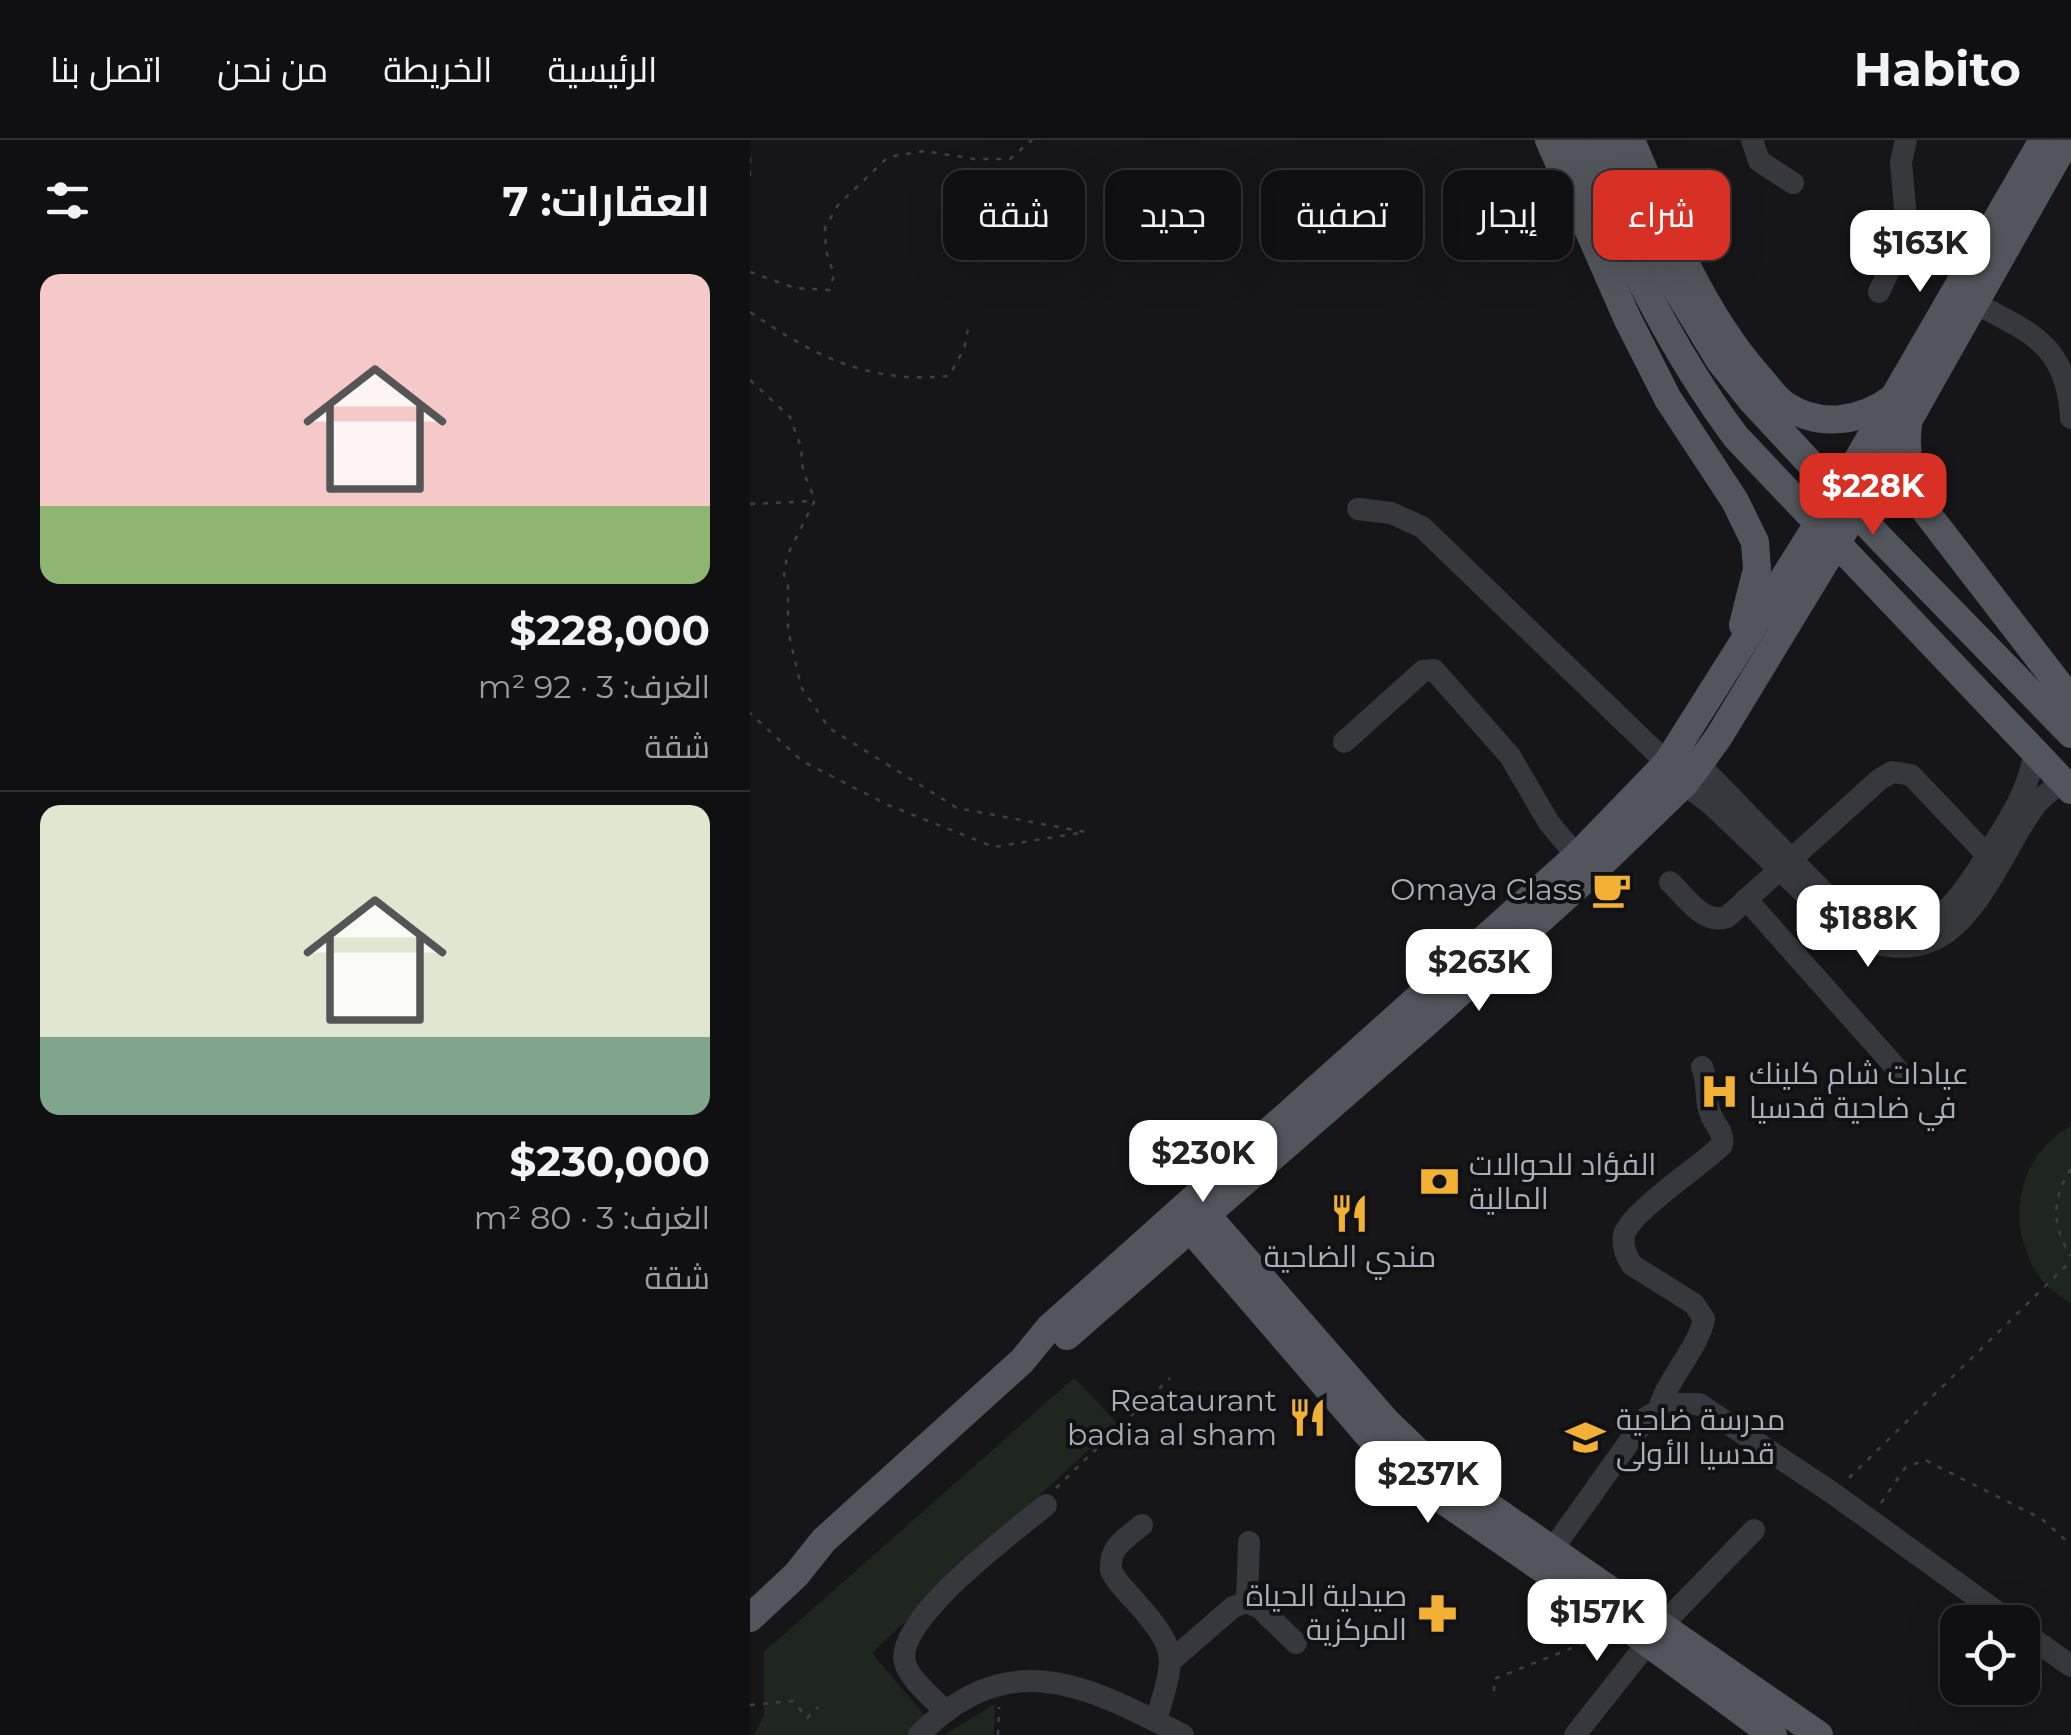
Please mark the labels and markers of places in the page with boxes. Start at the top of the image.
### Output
pin: $163K [1850,210,1990,295]
pin: $228K [1803,453,1943,538]
cafe icon: Omaya Class [1591,869,1633,911]
place label: Omaya Class [1390,871,1582,908]
pin: $188K [1798,885,1938,970]
pin: $263K [1409,929,1549,1014]
place label: عيادات شام كلينك في ضاحية قدسيا [1749,1055,1969,1131]
hospital icon: عيادات شام كلينك في ضاحية قدسيا [1698,1070,1740,1112]
pin: $230K [1133,1120,1273,1205]
place label: الفؤاد للحوالات المالية [1469,1146,1656,1217]
bank icon: الفؤاد للحوالات المالية [1418,1161,1460,1203]
restaurant icon: مندي الضاحية [1329,1192,1371,1234]
place label: مندي الضاحية [1264,1238,1436,1280]
place label: Reataurant badia al sham [1067,1382,1277,1453]
restaurant icon: Reataurant badia al sham [1286,1397,1328,1439]
place label: مدرسة ضاحية قدسيا الأولى [1616,1401,1785,1472]
school or university icon: مدرسة ضاحية قدسيا الأولى [1565,1416,1607,1458]
pin: $237K [1358,1441,1498,1526]
place label: صيدلية الحياة المركزية [1246,1577,1407,1648]
pin: $157K [1527,1579,1667,1664]
pharmacy icon: صيدلية الحياة المركزية [1416,1592,1458,1634]

